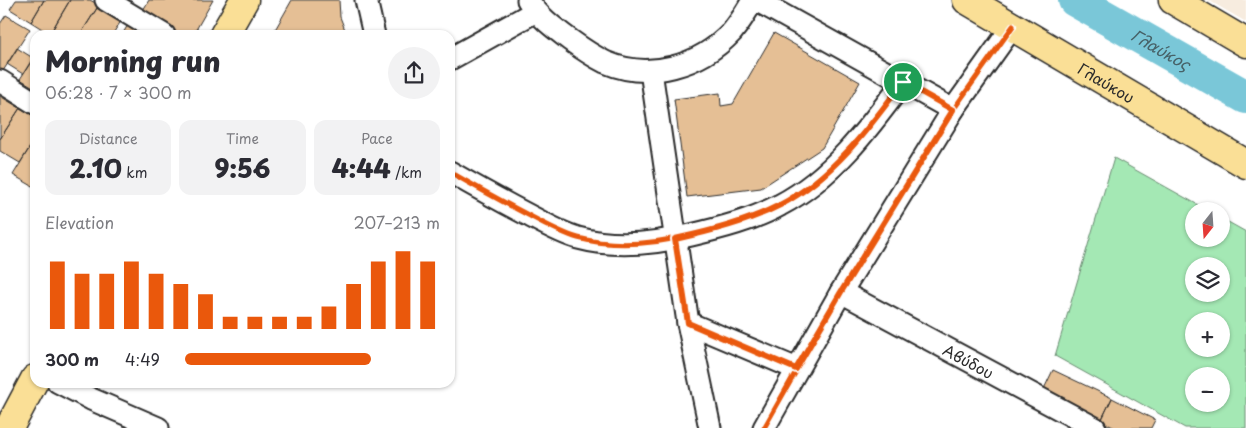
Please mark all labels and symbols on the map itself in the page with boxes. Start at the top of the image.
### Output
water label: Γλαύκος [1127,22,1197,76]
street label: Γλαύκου [1074,56,1139,108]
pin [882,61,924,103]
north arrow [1185,202,1230,248]
street label: Αβύδου [939,337,998,383]

